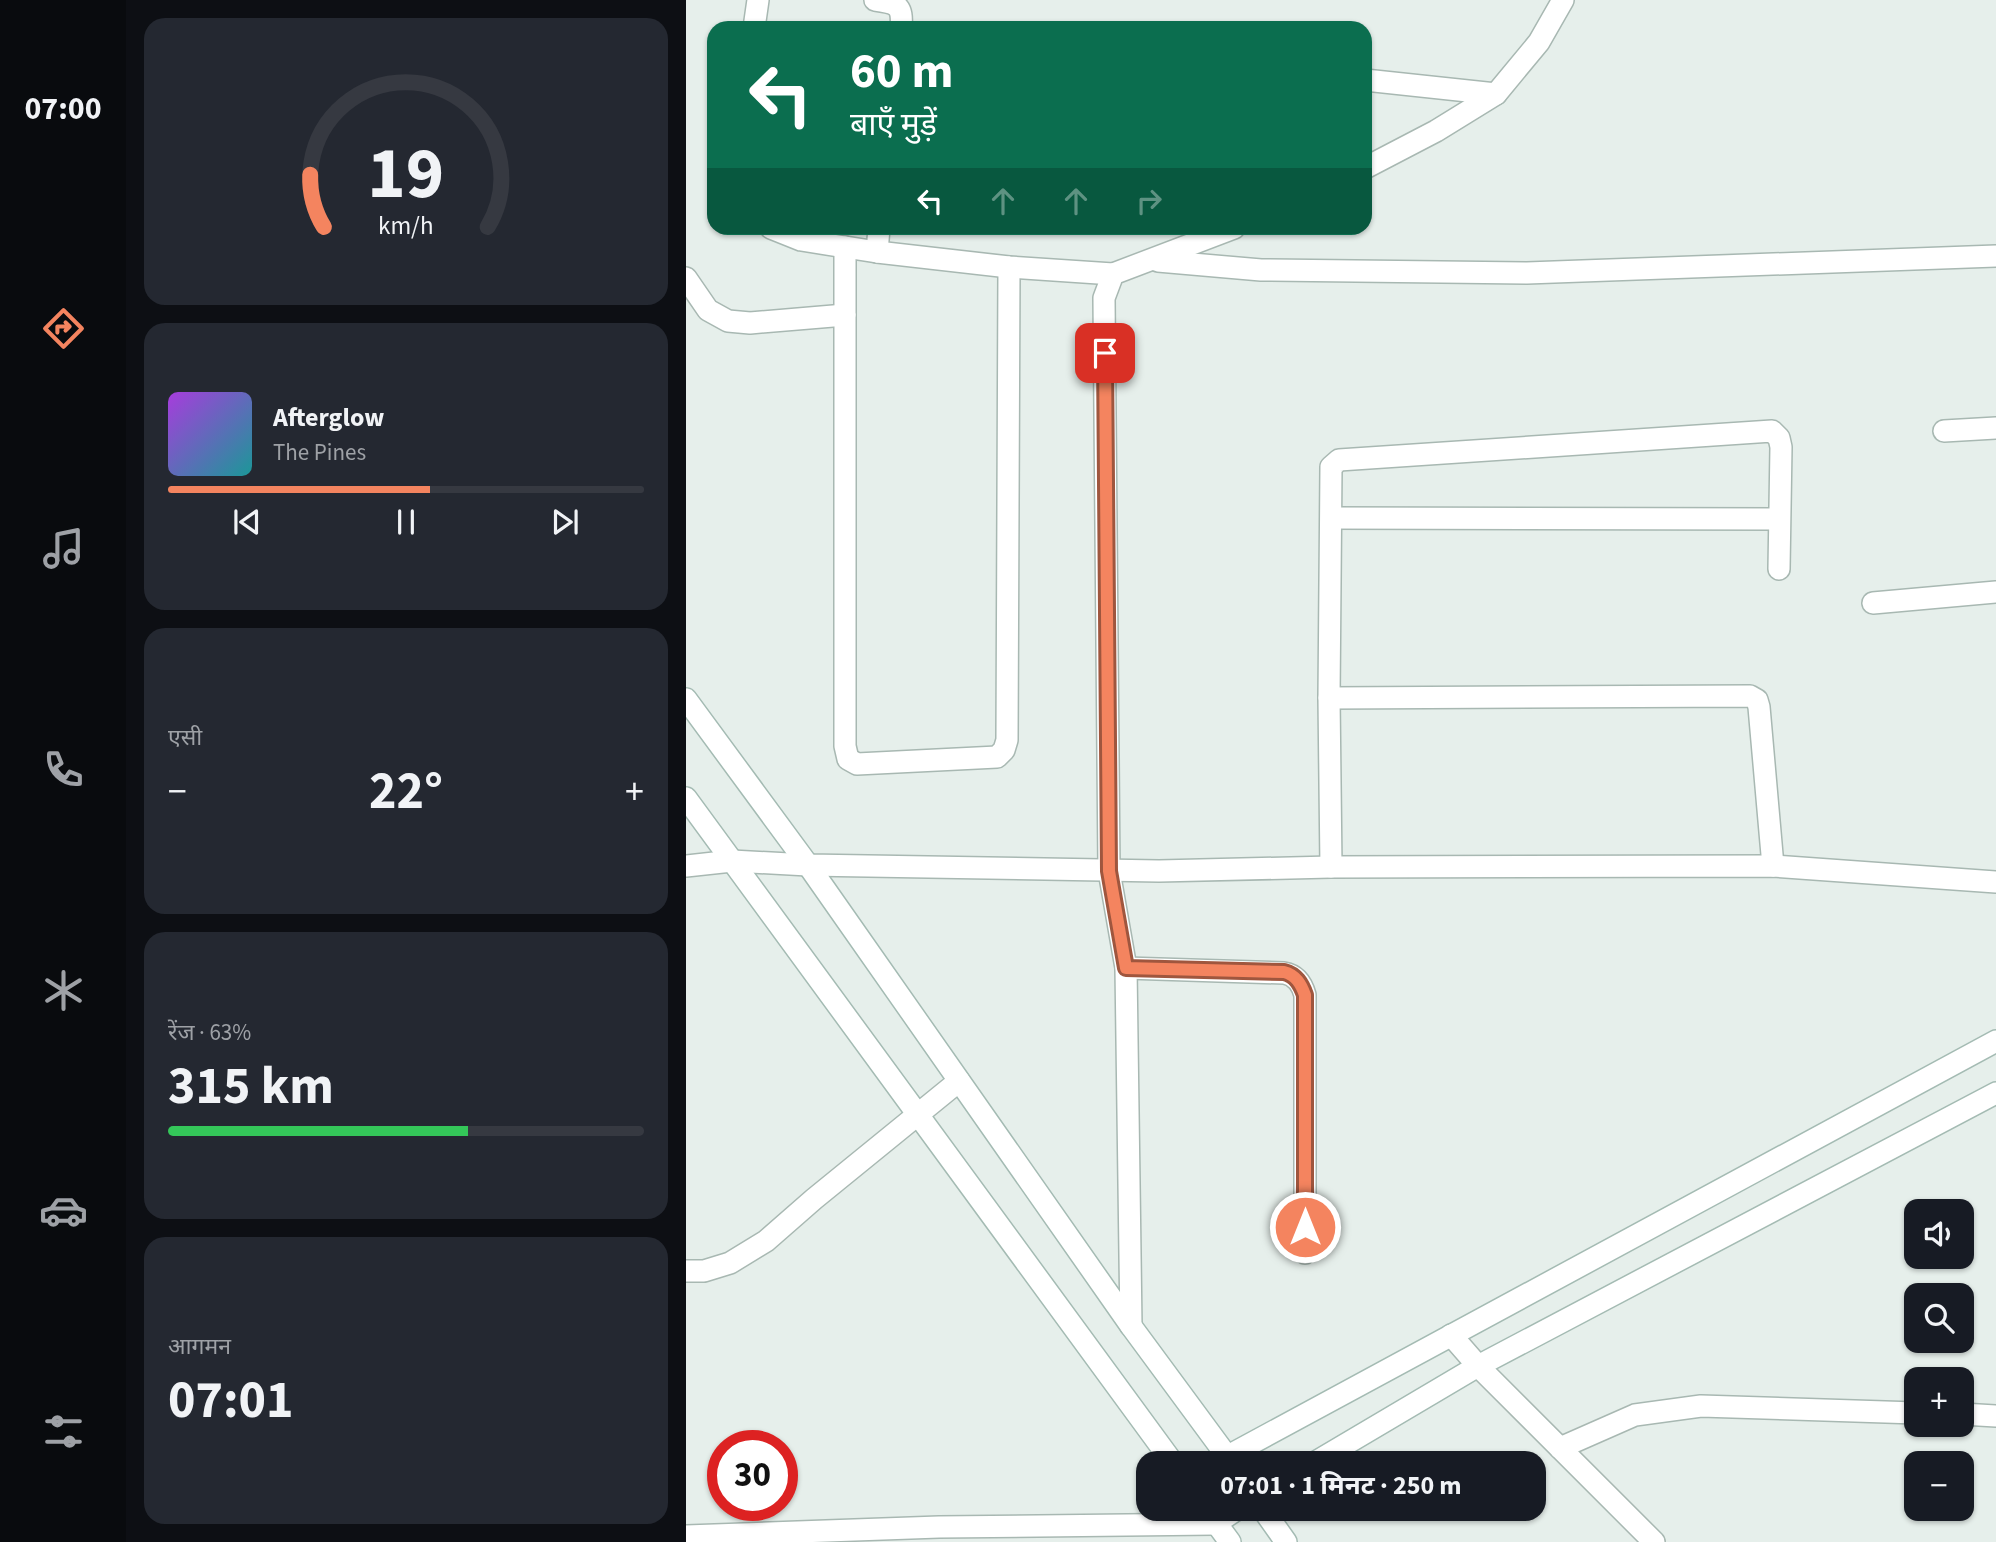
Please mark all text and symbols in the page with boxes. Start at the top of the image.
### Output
text: 60 m [850,37,954,107]
icon: left [735,49,826,140]
text: 07:00 [24,86,102,132]
text: बाएँ मुड़ें [850,102,937,148]
text: 19 [368,123,444,227]
icon: left [911,182,949,220]
icon: ahead [984,182,1022,220]
icon: ahead [1057,182,1095,220]
icon: right [1130,182,1168,220]
text: km/h [378,208,434,244]
icon: directions [39,304,88,353]
pin [1075,323,1135,383]
icon: arrive [1086,334,1124,372]
text: Afterglow [273,399,384,436]
text: The Pines [273,436,366,469]
icon: previous [228,503,266,541]
icon: pause [387,503,425,541]
icon: next [546,503,584,541]
icon: music [39,524,88,573]
text: एसी [168,721,202,754]
icon: phone [39,745,88,794]
text: 22° [369,755,443,829]
text: − [168,765,187,819]
text: + [625,765,644,819]
icon: climate [39,966,88,1015]
text: रेंज · 63% [168,1016,251,1049]
text: 315 km [168,1050,334,1124]
icon: car [39,1186,88,1235]
position arrow [1268,1190,1342,1264]
map controls [1904,1199,1974,1521]
button: sound [1904,1199,1974,1269]
button: search [1904,1283,1974,1353]
text: आगमन [168,1330,231,1363]
text: 07:01 [168,1364,293,1438]
button: + [1904,1367,1974,1437]
icon: filters [39,1407,88,1456]
speed limit sign: 30 [707,1430,798,1521]
button: − [1904,1451,1974,1521]
text: 07:01 · 1 मिनट · 250 m [1220,1467,1462,1504]

